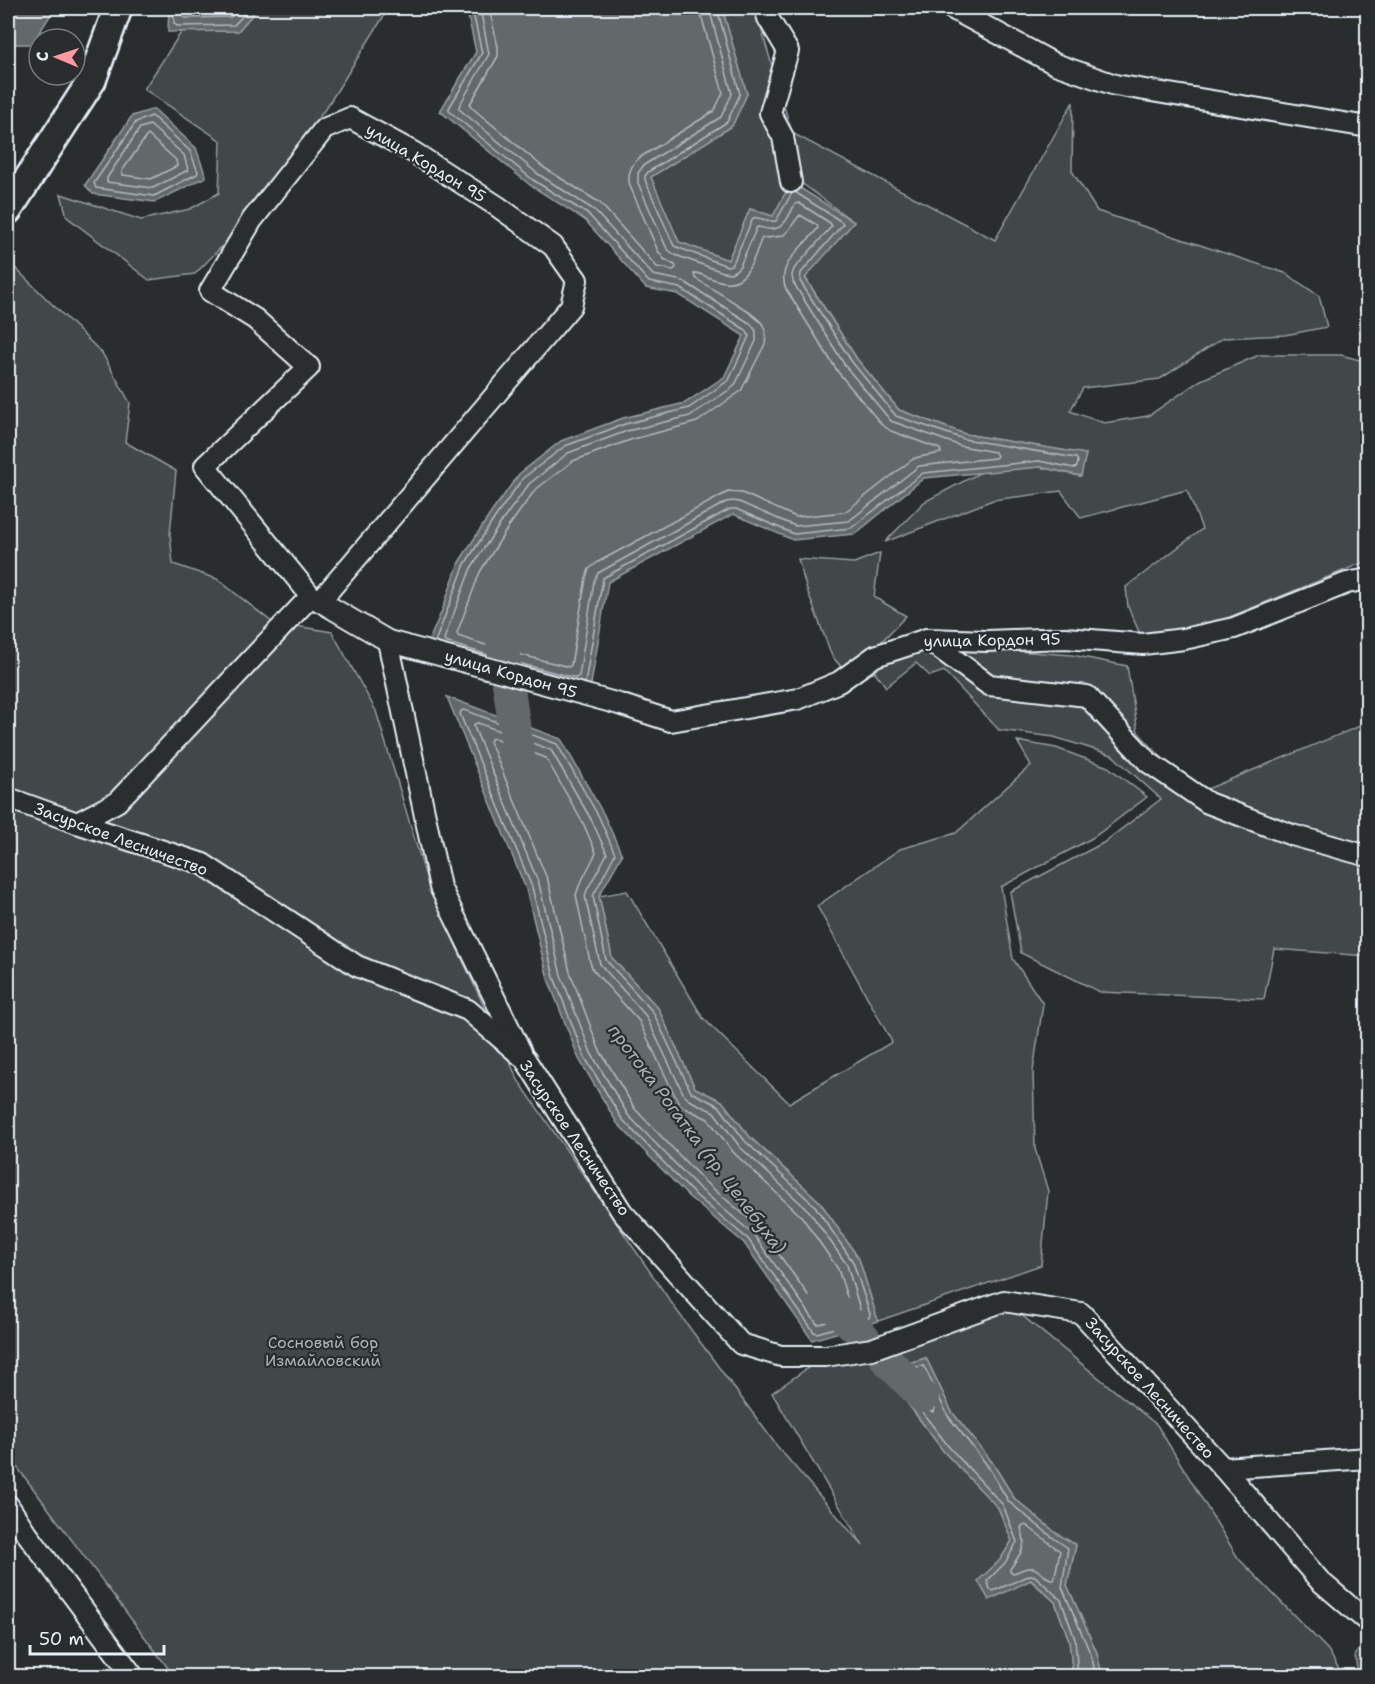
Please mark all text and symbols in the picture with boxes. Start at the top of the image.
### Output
north arrow [27,27,87,87]
text: С [32,51,53,62]
street label: улица Кордон 95 [362,119,490,207]
street label: улица Кордон 95 [923,628,1061,652]
street label: улица Кордон 95 [442,645,580,703]
street label: Засурское Лесничество [31,798,211,880]
water label: протока Рогатка (пр. Целебуха) [603,1020,791,1258]
street label: Засурское Лесничество [515,1056,635,1220]
street label: Засурское Лесничество [1081,1313,1219,1463]
park label: Сосновый бор Измайловский [265,1332,381,1371]
scale bar [30,1618,164,1656]
text: 50 m [39,1627,84,1651]

